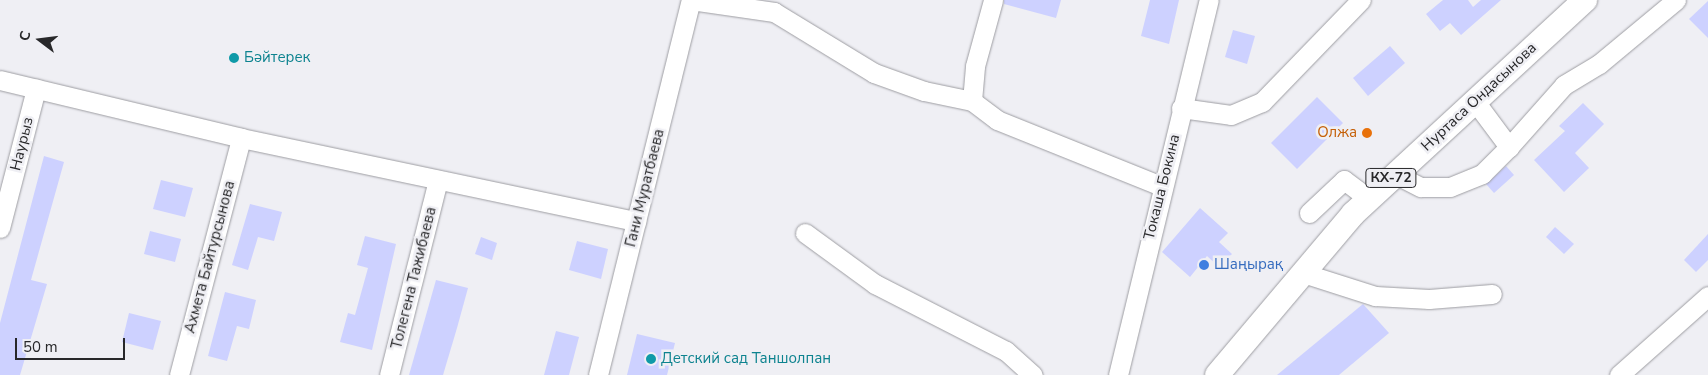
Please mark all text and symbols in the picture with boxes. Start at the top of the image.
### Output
north arrow [15,15,65,65]
text: С [15,29,35,43]
street label: Нуртаса Ондасынова [1418,39,1540,155]
place label: Бәйтерек [244,49,310,67]
marker: Бәйтерек [228,52,240,64]
street label: Наурыз [7,115,37,173]
place label: Олжа [1317,124,1357,142]
street label: Гани Муратбаева [622,127,668,249]
marker: Олжа [1361,127,1373,139]
street label: Токаша Бокина [1140,132,1184,242]
road number: КХ-72 [1365,167,1417,190]
street label: Ахмета Байтурсынова [181,179,239,335]
street label: Толегена Тажибаева [388,205,440,351]
place label: Шаңырақ [1214,256,1283,274]
marker: Шаңырақ [1198,259,1210,271]
scale bar [18,328,128,360]
text: 50 m [23,337,58,357]
place label: Детский сад Таншолпан [661,350,831,368]
marker: Детский сад Таншолпан [645,353,657,365]

